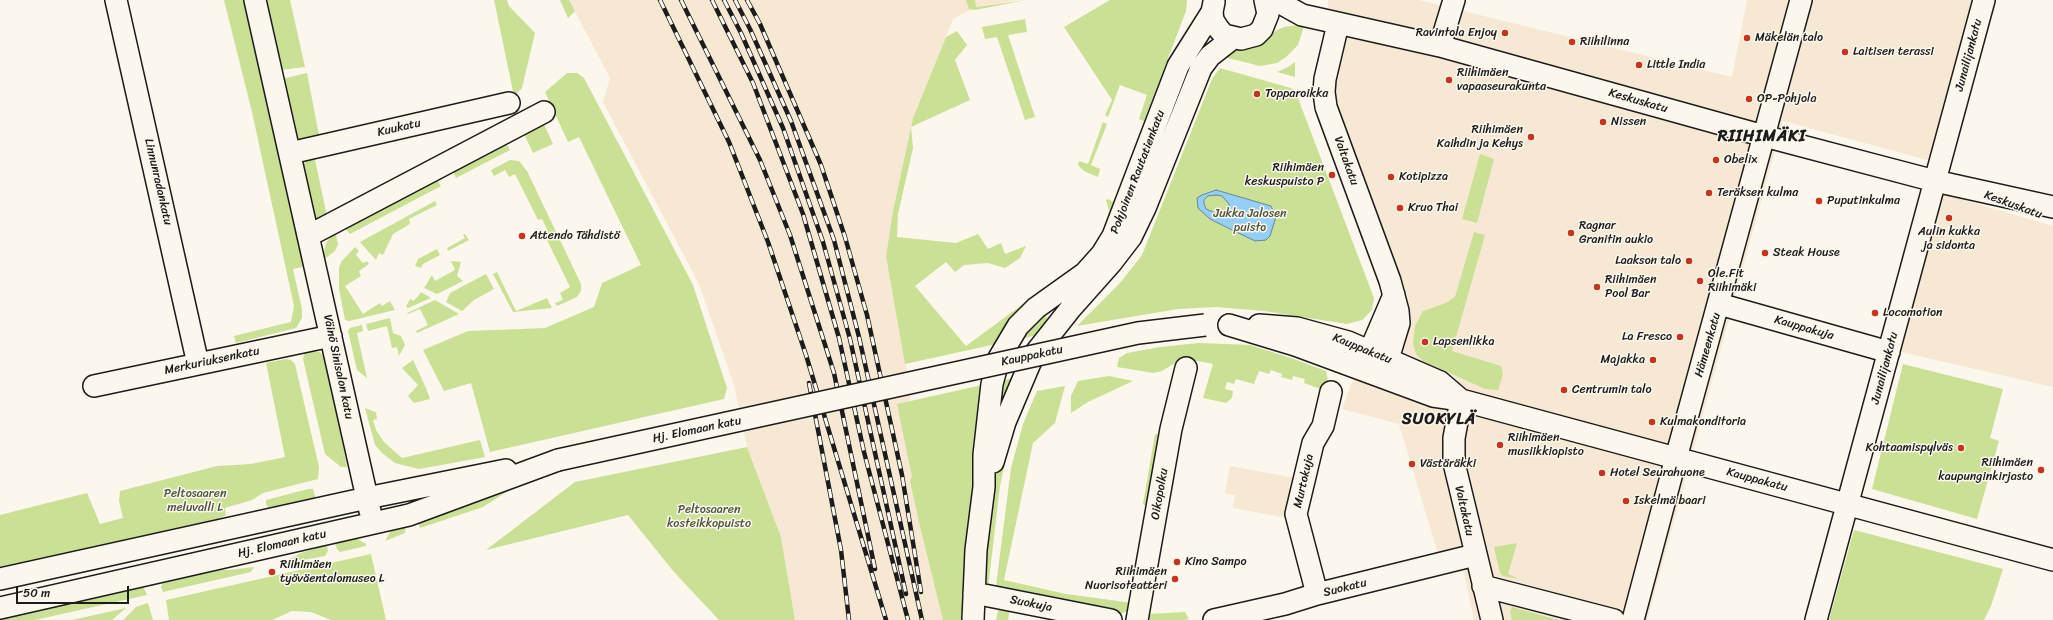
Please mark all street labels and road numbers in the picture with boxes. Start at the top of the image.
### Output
street label: Junailijankatu [1952,17,1986,93]
street label: Keskuskatu [1607,86,1669,116]
street label: Pohjoinen Rautatienkatu [1108,108,1168,236]
street label: Kuukatu [376,116,422,140]
street label: Valtakatu [1331,135,1361,187]
street label: Linnunradankatu [141,137,175,227]
street label: Keskuskatu [1982,188,2044,222]
street label: Hämeenkatu [1692,311,1724,379]
street label: Väinö Sinisalon katu [320,313,356,421]
street label: Kauppakuja [1773,313,1835,343]
street label: Junailijankatu [1868,330,1902,406]
street label: Kauppakatu [1330,331,1394,367]
street label: Kauppakatu [1000,342,1064,370]
street label: Merkuriuksenkatu [163,344,261,378]
street label: Hj. Elomaan katu [651,414,743,446]
street label: Murtokuja [1291,452,1317,510]
street label: Kauppakatu [1725,465,1789,495]
street label: Oikopolku [1148,467,1172,521]
street label: Valtakatu [1451,484,1477,538]
street label: Hj. Elomaan katu [236,527,328,561]
street label: Suokatu [1322,576,1368,600]
street label: Suokuja [1009,593,1053,615]

